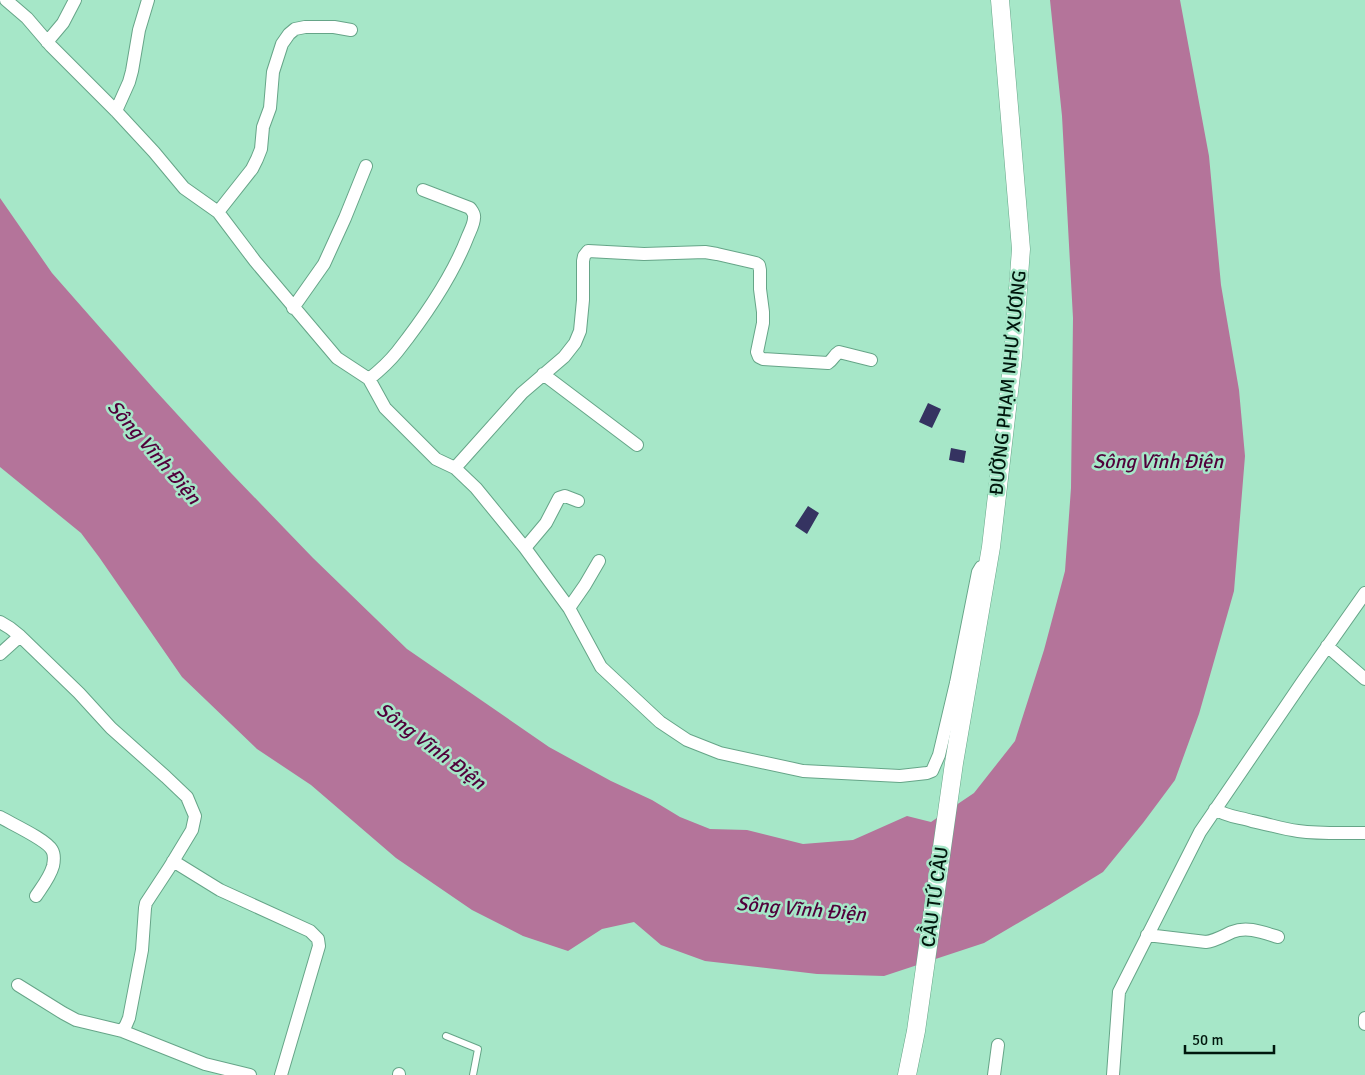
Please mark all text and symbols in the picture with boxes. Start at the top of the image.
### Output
street label: ĐƯỜNG PHẠM NHƯ XƯƠNG [984,269,1032,497]
water label: Sông Vĩnh Điện [102,395,207,510]
water label: Sông Vĩnh Điện [1093,449,1224,474]
water label: Sông Vĩnh Điện [372,697,491,796]
street label: CẦU TỨ CÂU [913,845,954,949]
water label: Sông Vĩnh Điện [735,891,868,927]
scale bar [1185,1022,1274,1054]
text: 50 m [1192,1031,1223,1049]

